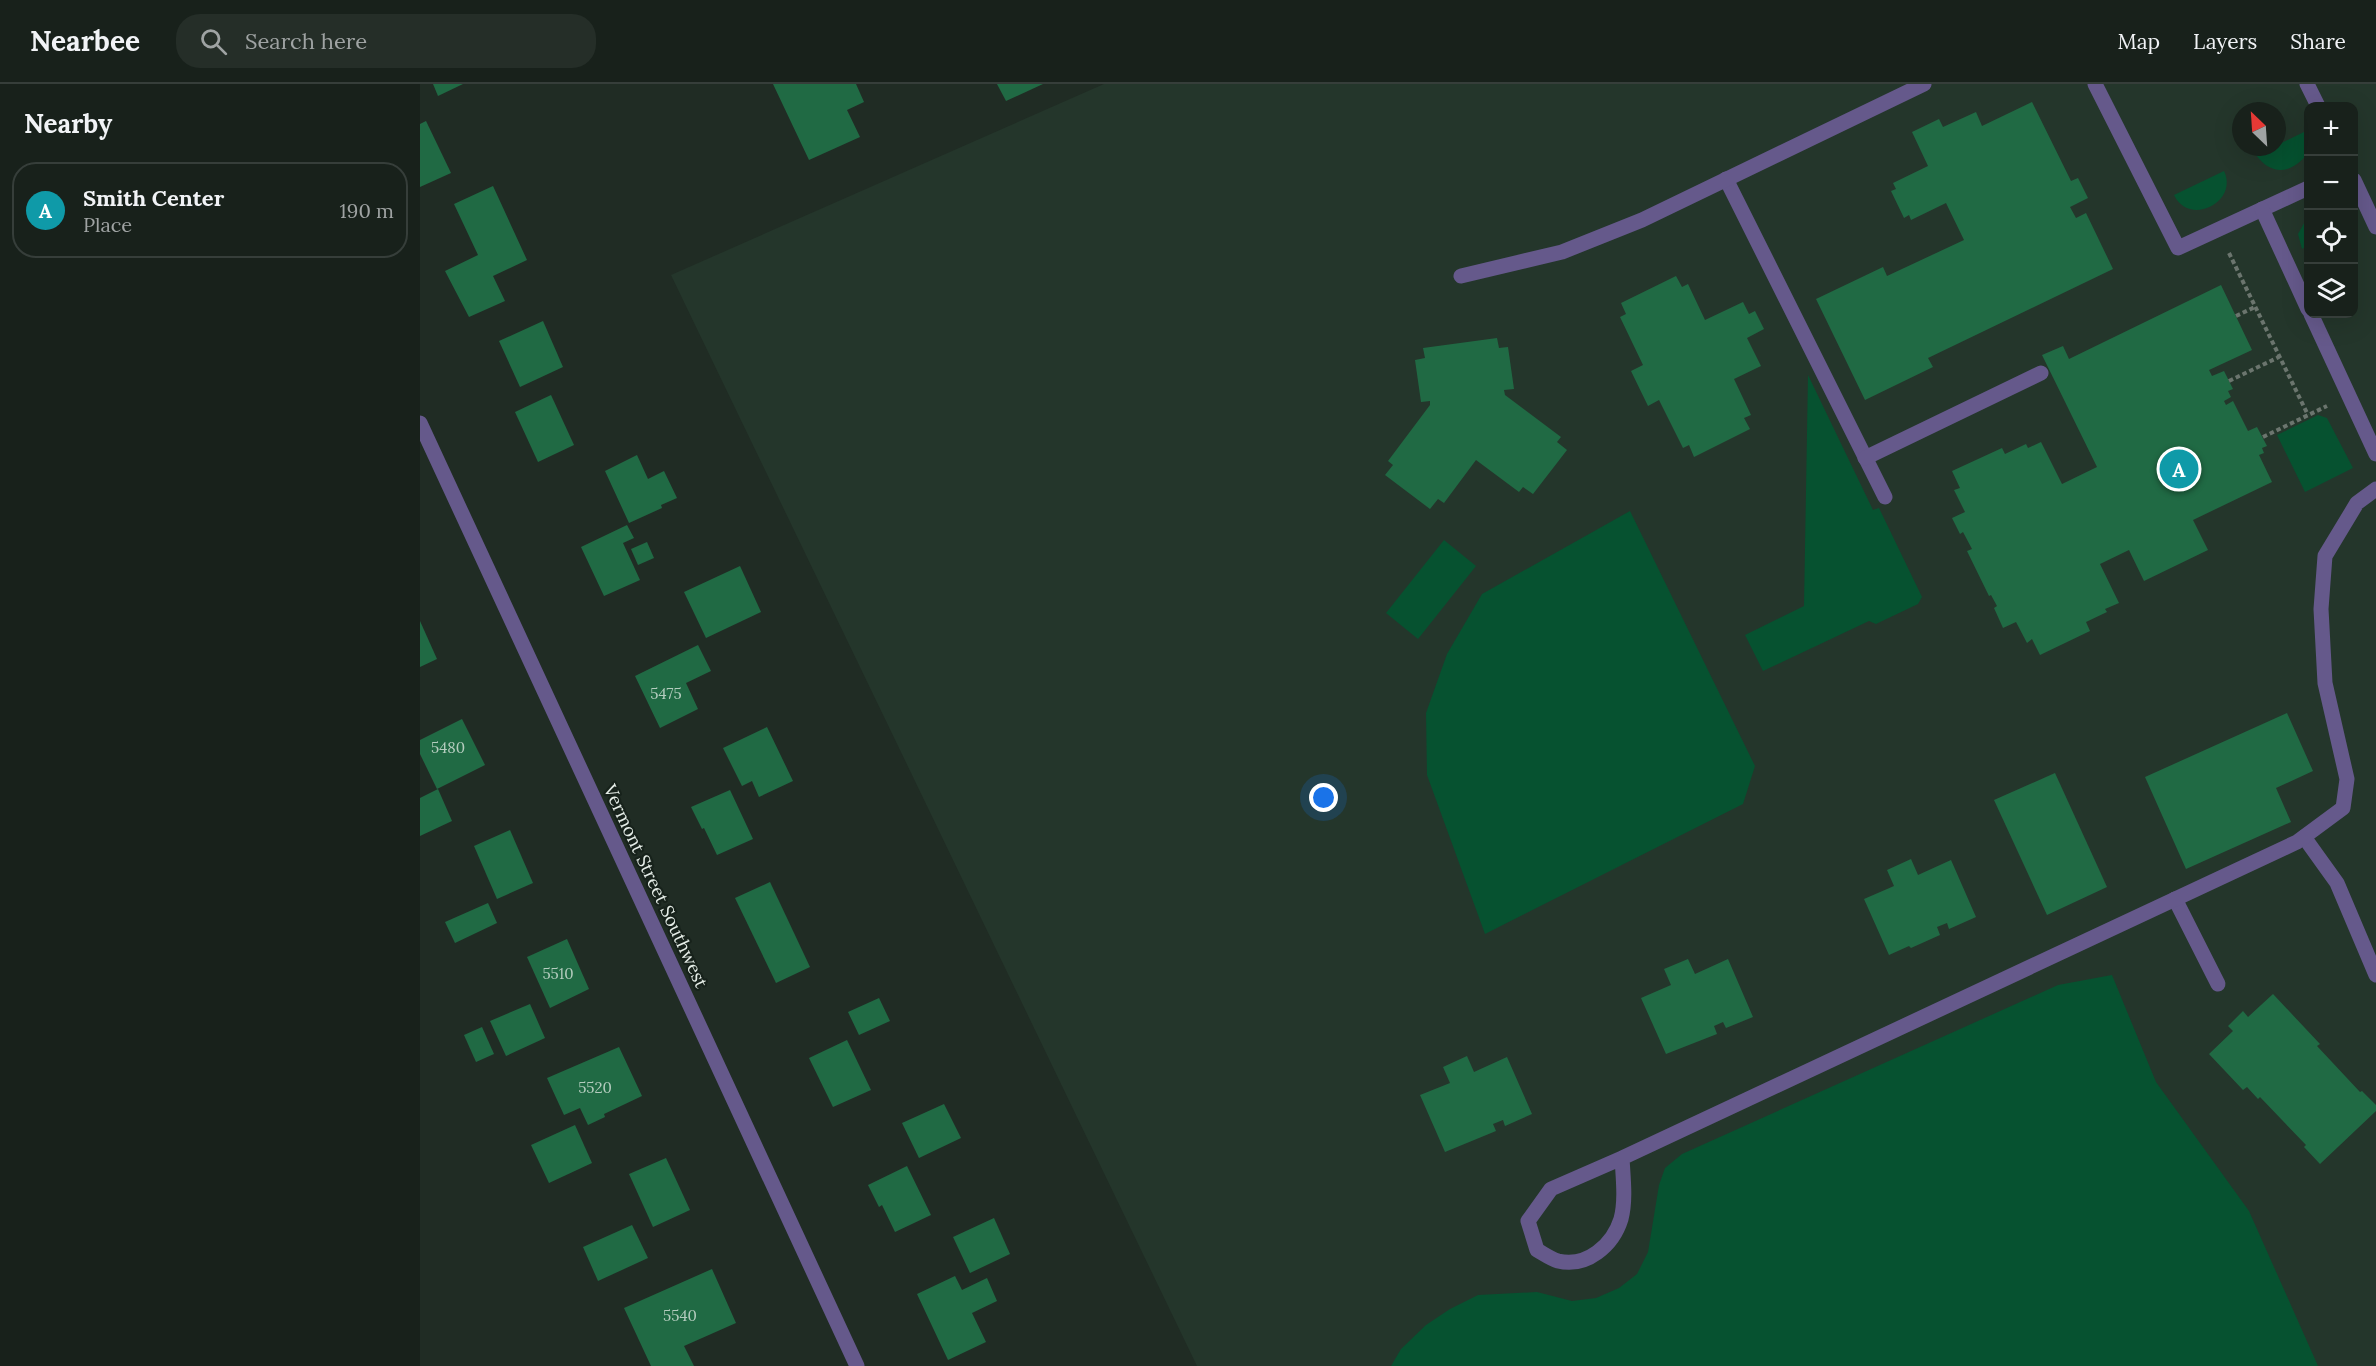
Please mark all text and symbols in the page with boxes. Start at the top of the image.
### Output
search box [176,14,596,68]
text: Nearbee [30,23,140,59]
icon: search [197,25,230,58]
text: Search here [245,27,367,55]
text: Map [2117,28,2160,55]
text: Layers [2193,28,2257,55]
text: Share [2290,28,2346,55]
north arrow [2232,102,2286,156]
map controls [2304,102,2358,318]
button: + [2304,102,2358,156]
text: Nearby [24,107,112,140]
button: − [2304,156,2358,210]
text: Smith Center [83,184,224,212]
text: A [39,198,52,223]
text: 190 m [340,198,394,223]
button: locate [2304,210,2358,264]
text: Place [83,212,132,237]
button: layers [2304,264,2358,318]
pin: A [2160,446,2198,492]
house number: 5475 [650,684,682,703]
house number: 5480 [431,738,465,757]
street label: Vermont Street Southwest [598,780,713,991]
your location [1309,783,1338,812]
house number: 5510 [542,964,574,983]
house number: 5520 [578,1078,612,1097]
house number: 5540 [663,1306,697,1325]

